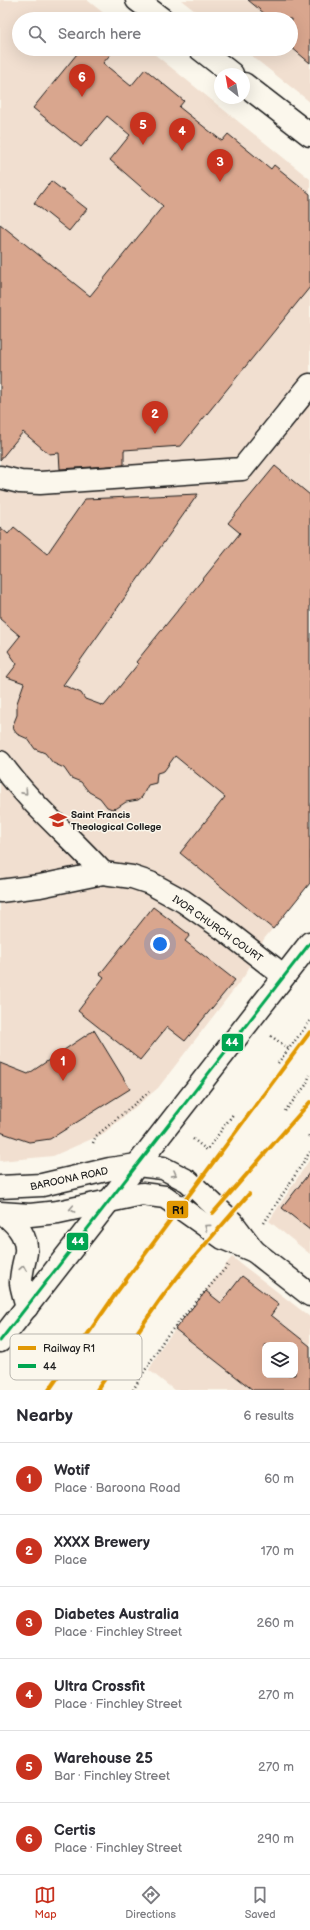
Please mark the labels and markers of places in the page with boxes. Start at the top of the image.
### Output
pin: 6 [69,64,95,97]
pin: 5 [130,112,156,145]
pin: 4 [169,118,195,151]
pin: 3 [207,149,233,182]
pin: 2 [142,401,168,434]
place label: Saint Francis Theological College [71,809,162,833]
school or university icon: Saint Francis Theological College [48,810,68,830]
pin: 1 [50,1048,76,1081]

